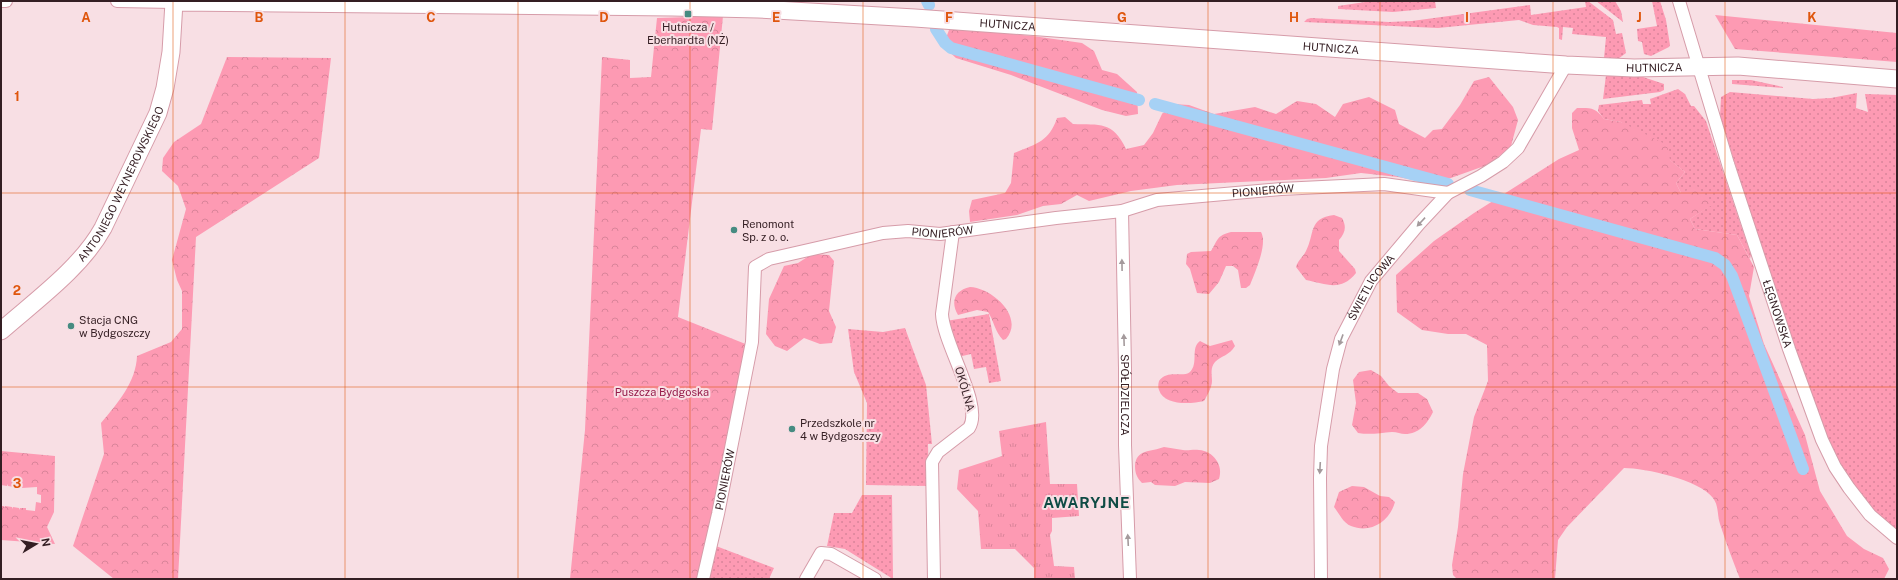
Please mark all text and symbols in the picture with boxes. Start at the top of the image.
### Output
marker: Hutnicza / Eberhardta (NŻ) [683,9,693,19]
text: A [81,10,91,25]
text: B [255,10,264,25]
text: C [426,10,436,25]
text: D [599,10,609,25]
text: E [772,10,780,25]
text: F [945,10,953,25]
text: G [1117,10,1127,25]
text: H [1289,10,1299,25]
text: I [1465,10,1469,25]
text: J [1636,10,1642,25]
text: K [1807,10,1817,25]
street label: HUTNICZA [979,17,1036,33]
place label: Hutnicza / Eberhardta (NŻ) [647,21,729,46]
street label: HUTNICZA [1302,40,1360,56]
street label: HUTNICZA [1626,61,1683,74]
text: 1 [14,89,20,104]
street label: ANTONIEGO WEYNEROWSKIEGO [75,105,166,264]
street label: PIONIERÓW [1232,182,1295,199]
one-way arrow [1417,216,1426,227]
place label: Renomont Sp. z o. o. [742,218,794,243]
street label: PIONIERÓW [911,223,975,240]
marker: Renomont Sp. z o. o. [729,225,739,235]
street label: ŚWIETLICOWA [1345,252,1397,322]
one-way arrow [1119,258,1125,271]
street label: ŁĘGNOWSKA [1761,278,1794,349]
text: 2 [13,283,21,298]
place label: Stacja CNG w Bydgoszczy [79,314,151,339]
marker: Stacja CNG w Bydgoszczy [66,321,76,331]
one-way arrow [1121,334,1128,346]
one-way arrow [1338,334,1344,346]
street label: SPÓŁDZIELCZA [1119,354,1132,436]
street label: OKÓLNA [953,365,978,413]
park label: Puszcza Bydgoska [615,386,709,398]
place label: Przedszkole nr 4 w Bydgoszczy [800,417,881,442]
marker: Przedszkole nr 4 w Bydgoszczy [787,424,797,434]
street label: PIONIERÓW [713,447,737,511]
one-way arrow [1317,462,1324,474]
text: 3 [13,476,22,491]
district label: AWARYJNE [1043,494,1131,511]
north arrow [16,524,56,564]
one-way arrow [1125,534,1132,546]
text: N [39,537,53,548]

